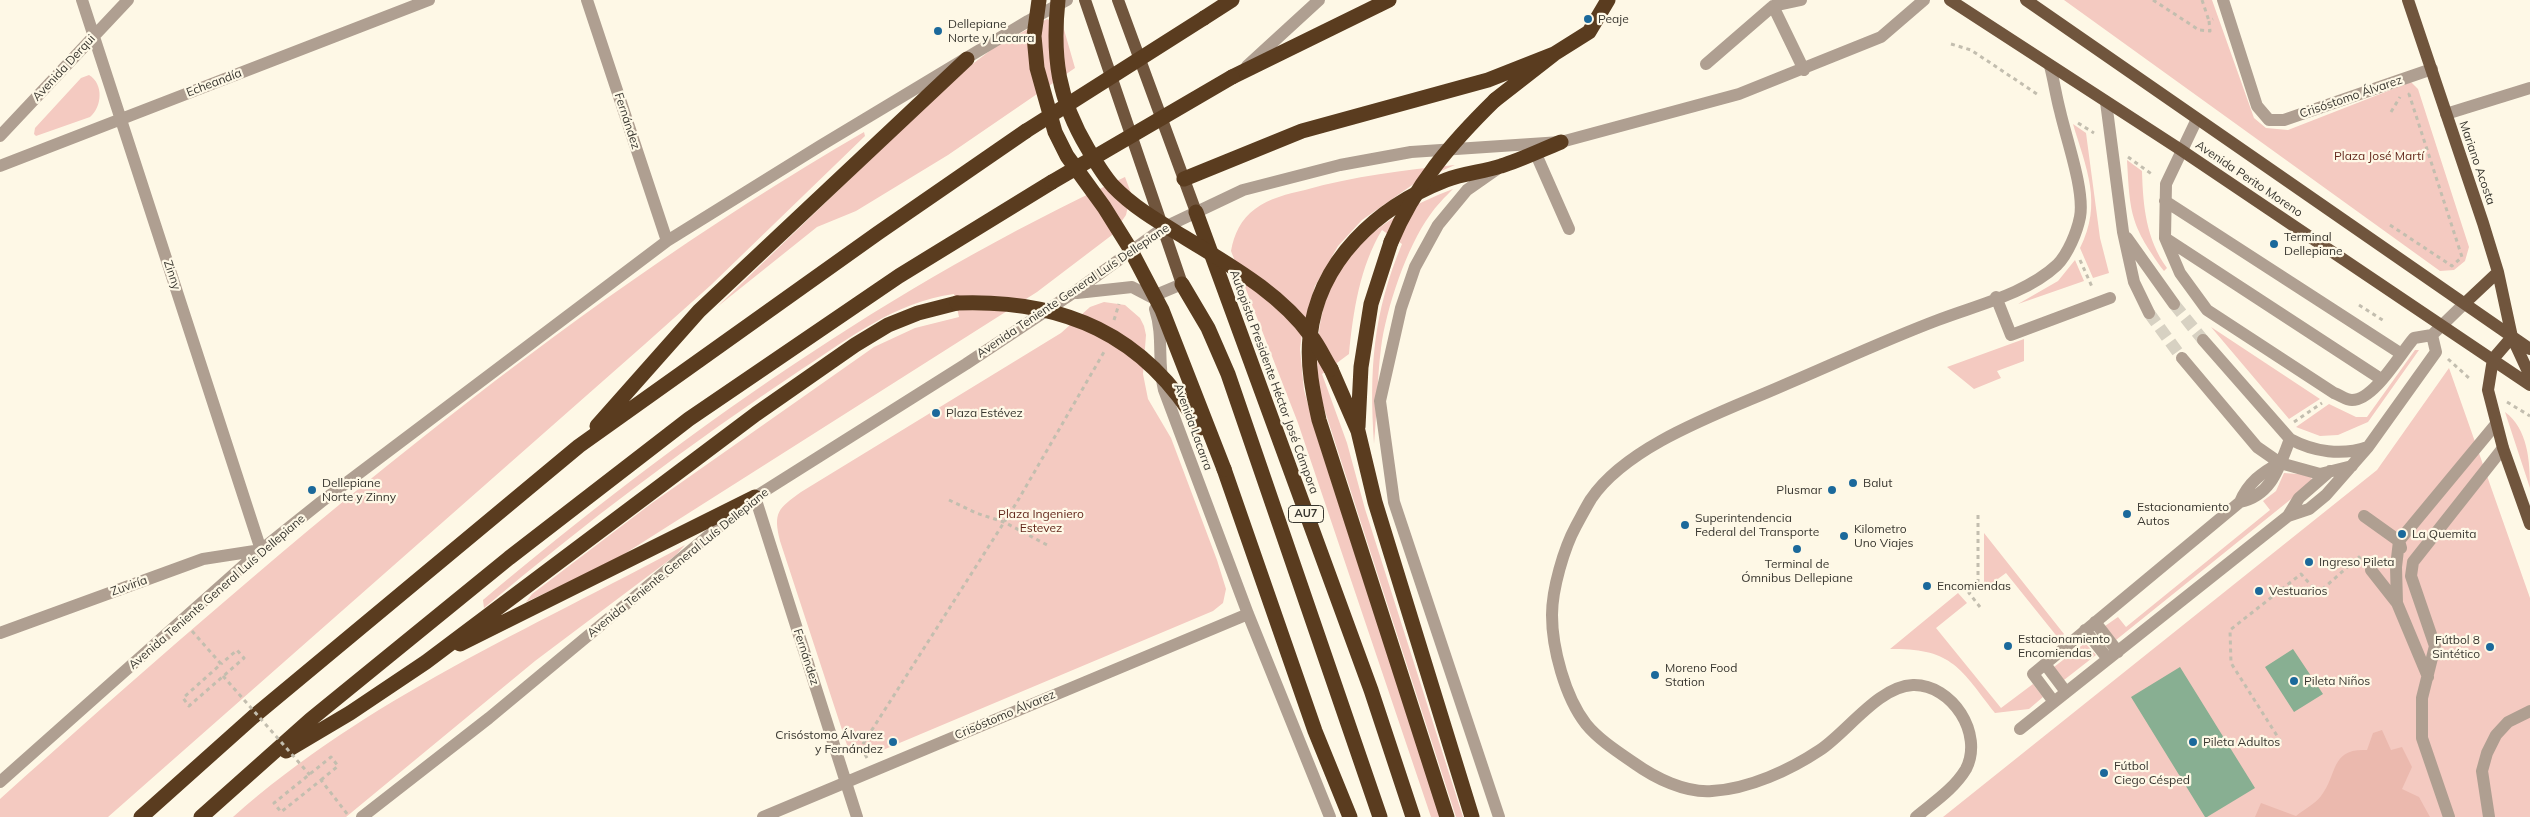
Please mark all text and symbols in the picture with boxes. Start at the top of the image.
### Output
place label: Peaje [1598,12,1629,26]
marker: Peaje [1582,13,1594,25]
place label: Dellepiane Norte y Lacarra [948,17,1034,45]
marker: Dellepiane Norte y Lacarra [932,25,944,37]
street label: Avenida Derqui [30,32,98,104]
street label: Echeandía [184,66,244,100]
street label: Crisóstomo Álvarez [2298,73,2404,121]
street label: Fernández [611,91,643,151]
street label: Mariano Acosta [2456,119,2498,207]
street label: Avenida Perito Moreno [2193,138,2305,220]
park label: Plaza José Martí [2334,149,2424,163]
street label: Avenida Teniente General Luís Dellepiane [974,221,1172,361]
place label: Terminal Dellepiane [2284,230,2343,258]
marker: Terminal Dellepiane [2268,238,2280,250]
street label: Zinny [160,258,184,292]
street label: Autopista Presidente Héctor José Cámpora [1227,268,1321,496]
street label: Avenida Lacarra [1171,382,1215,472]
place label: Plaza Estévez [946,406,1023,420]
marker: Plaza Estévez [930,407,942,419]
place label: Dellepiane Norte y Zinny [322,476,396,504]
place label: Balut [1863,476,1892,490]
marker: Balut [1847,477,1859,489]
place label: Plusmar [1776,483,1822,497]
marker: Dellepiane Norte y Zinny [306,484,318,496]
marker: Plusmar [1826,484,1838,496]
street label: Avenida Teniente General Luís Dellepiane [584,485,772,641]
place label: Estacionamiento Autos [2137,500,2229,528]
road number: AU7 [1288,506,1324,522]
park label: Plaza Ingeniero Estevez [998,507,1084,535]
marker: Estacionamiento Autos [2121,508,2133,520]
street label: Avenida Teniente General Luís Dellepiane [126,511,308,673]
place label: Superintendencia Federal del Transporte [1695,511,1819,539]
marker: Superintendencia Federal del Transporte [1679,519,1691,531]
place label: Kilometro Uno Viajes [1854,522,1914,550]
place label: La Quemita [2412,527,2476,541]
marker: La Quemita [2396,528,2408,540]
marker: Kilometro Uno Viajes [1838,530,1850,542]
marker: Terminal de Ómnibus Dellepiane [1791,543,1803,555]
place label: Ingreso Pileta [2319,555,2395,569]
marker: Ingreso Pileta [2303,556,2315,568]
place label: Terminal de Ómnibus Dellepiane [1741,557,1853,585]
street label: Zuviría [109,573,149,599]
place label: Encomiendas [1937,579,2011,593]
marker: Encomiendas [1921,580,1933,592]
place label: Vestuarios [2269,584,2327,598]
marker: Vestuarios [2253,585,2265,597]
street label: Fernández [790,627,822,687]
place label: Estacionamiento Encomiendas [2018,632,2110,660]
place label: Fútbol 8 Sintético [2432,633,2480,661]
marker: Estacionamiento Encomiendas [2002,640,2014,652]
marker: Fútbol 8 Sintético [2484,641,2496,653]
place label: Moreno Food Station [1665,661,1737,689]
marker: Moreno Food Station [1649,669,1661,681]
place label: Pileta Niños [2304,674,2370,688]
marker: Pileta Niños [2288,675,2300,687]
street label: Crisóstomo Álvarez [953,687,1057,743]
place label: Crisóstomo Álvarez y Fernández [775,728,883,756]
place label: Pileta Adultos [2203,735,2280,749]
marker: Crisóstomo Álvarez y Fernández [887,736,899,748]
marker: Pileta Adultos [2187,736,2199,748]
place label: Fútbol Ciego Césped [2114,759,2190,787]
marker: Fútbol Ciego Césped [2098,767,2110,779]

